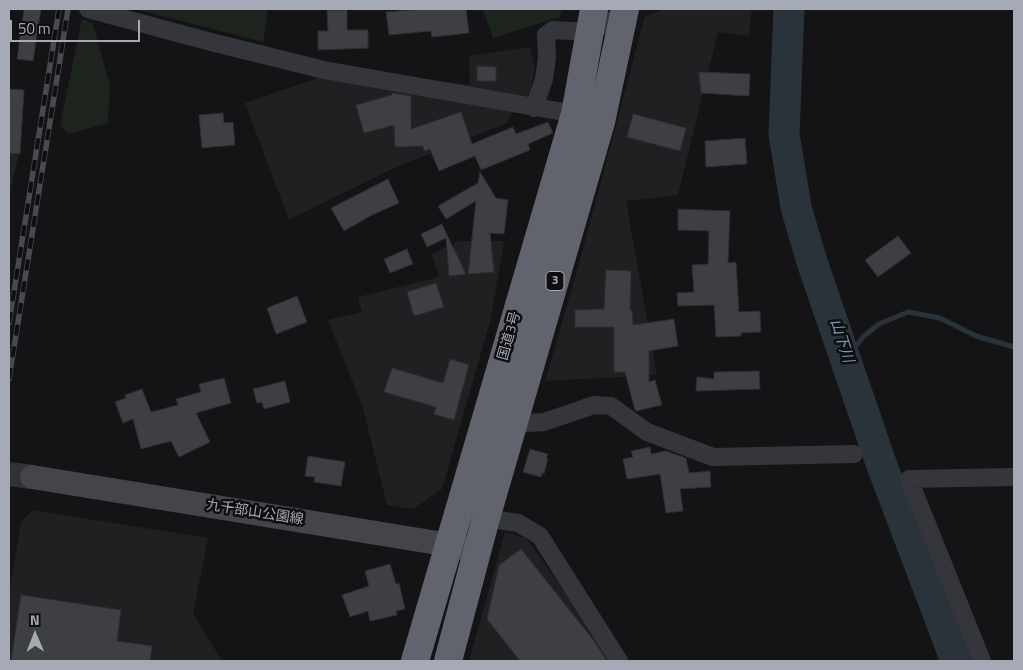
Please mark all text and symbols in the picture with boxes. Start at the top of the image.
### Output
scale bar [12,10,142,42]
text: 50 m [18,17,51,40]
road number: 3 [546,272,564,290]
street label: 国道3号 [495,310,525,362]
water label: 山下川 [825,317,857,365]
street label: 九千部山公園線 [205,497,305,529]
text: N [30,609,40,630]
north arrow [10,610,60,660]

